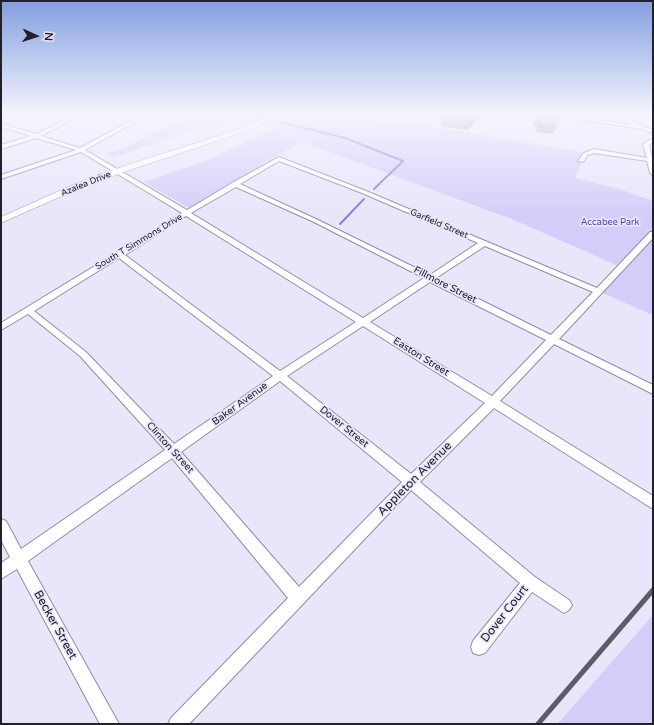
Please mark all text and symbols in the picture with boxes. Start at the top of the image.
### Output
north arrow [16,16,56,56]
text: N [42,32,55,41]
street label: Azalea Drive [59,169,113,199]
street label: Garfield Street [408,207,470,241]
street label: South T Simmons Drive [94,212,184,272]
park label: Accabee Park [581,218,639,228]
street label: Fillmore Street [411,264,479,306]
street label: Easton Street [391,335,451,379]
street label: Baker Avenue [210,380,270,428]
street label: Dover Street [317,404,371,450]
street label: Clinton Street [144,420,196,476]
street label: Appleton Avenue [375,439,455,519]
street label: Dover Court [478,582,532,646]
street label: Becker Street [30,588,80,662]

